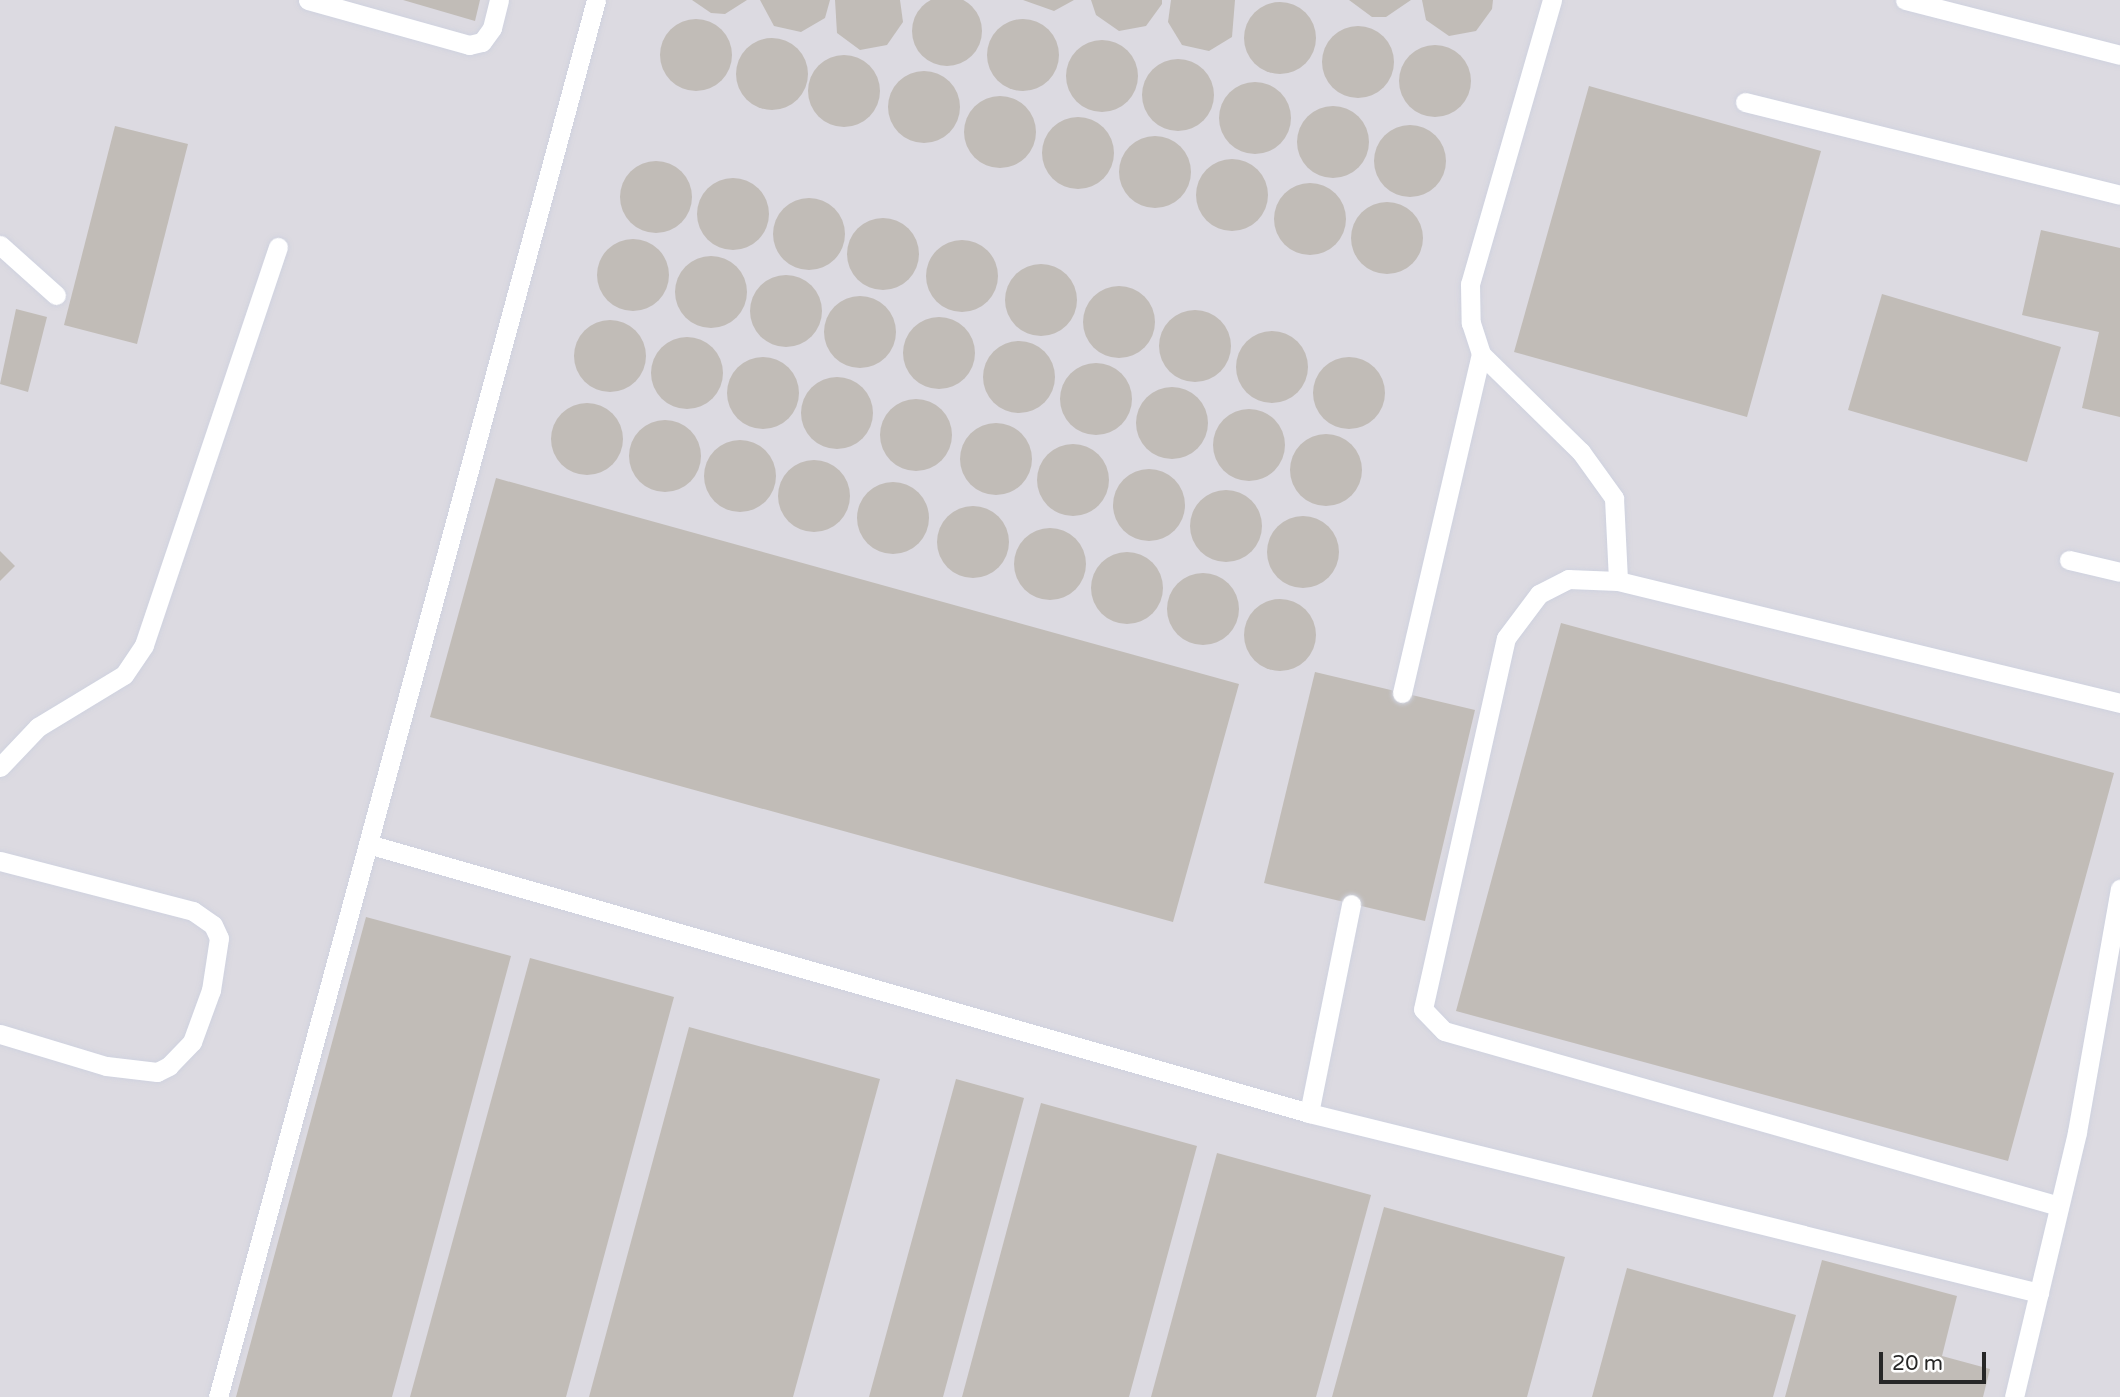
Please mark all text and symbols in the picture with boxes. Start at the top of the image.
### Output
scale bar [1882,1338,1989,1382]
text: 20 m [1892,1351,1943,1376]

